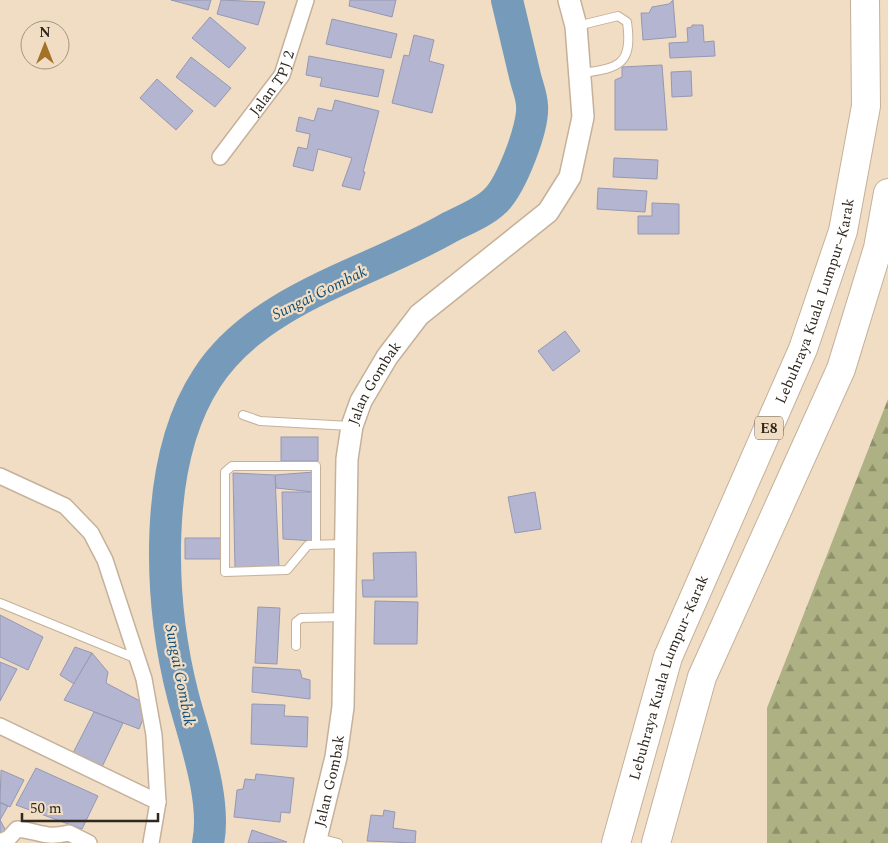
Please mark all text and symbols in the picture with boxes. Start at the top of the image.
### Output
north arrow [20,20,70,70]
text: N [39,22,51,43]
street label: Jalan TPJ 2 [244,48,301,121]
street label: Lebuhraya Kuala Lumpur–Karak [769,196,861,407]
water label: Sungai Gombak [268,259,372,326]
street label: Jalan Gombak [342,336,407,428]
road number: E8 [755,416,783,439]
street label: Lebuhraya Kuala Lumpur–Karak [623,571,715,783]
water label: Sungai Gombak [158,622,202,729]
street label: Jalan Gombak [308,733,351,829]
scale bar [22,790,159,822]
text: 50 m [30,797,62,820]

